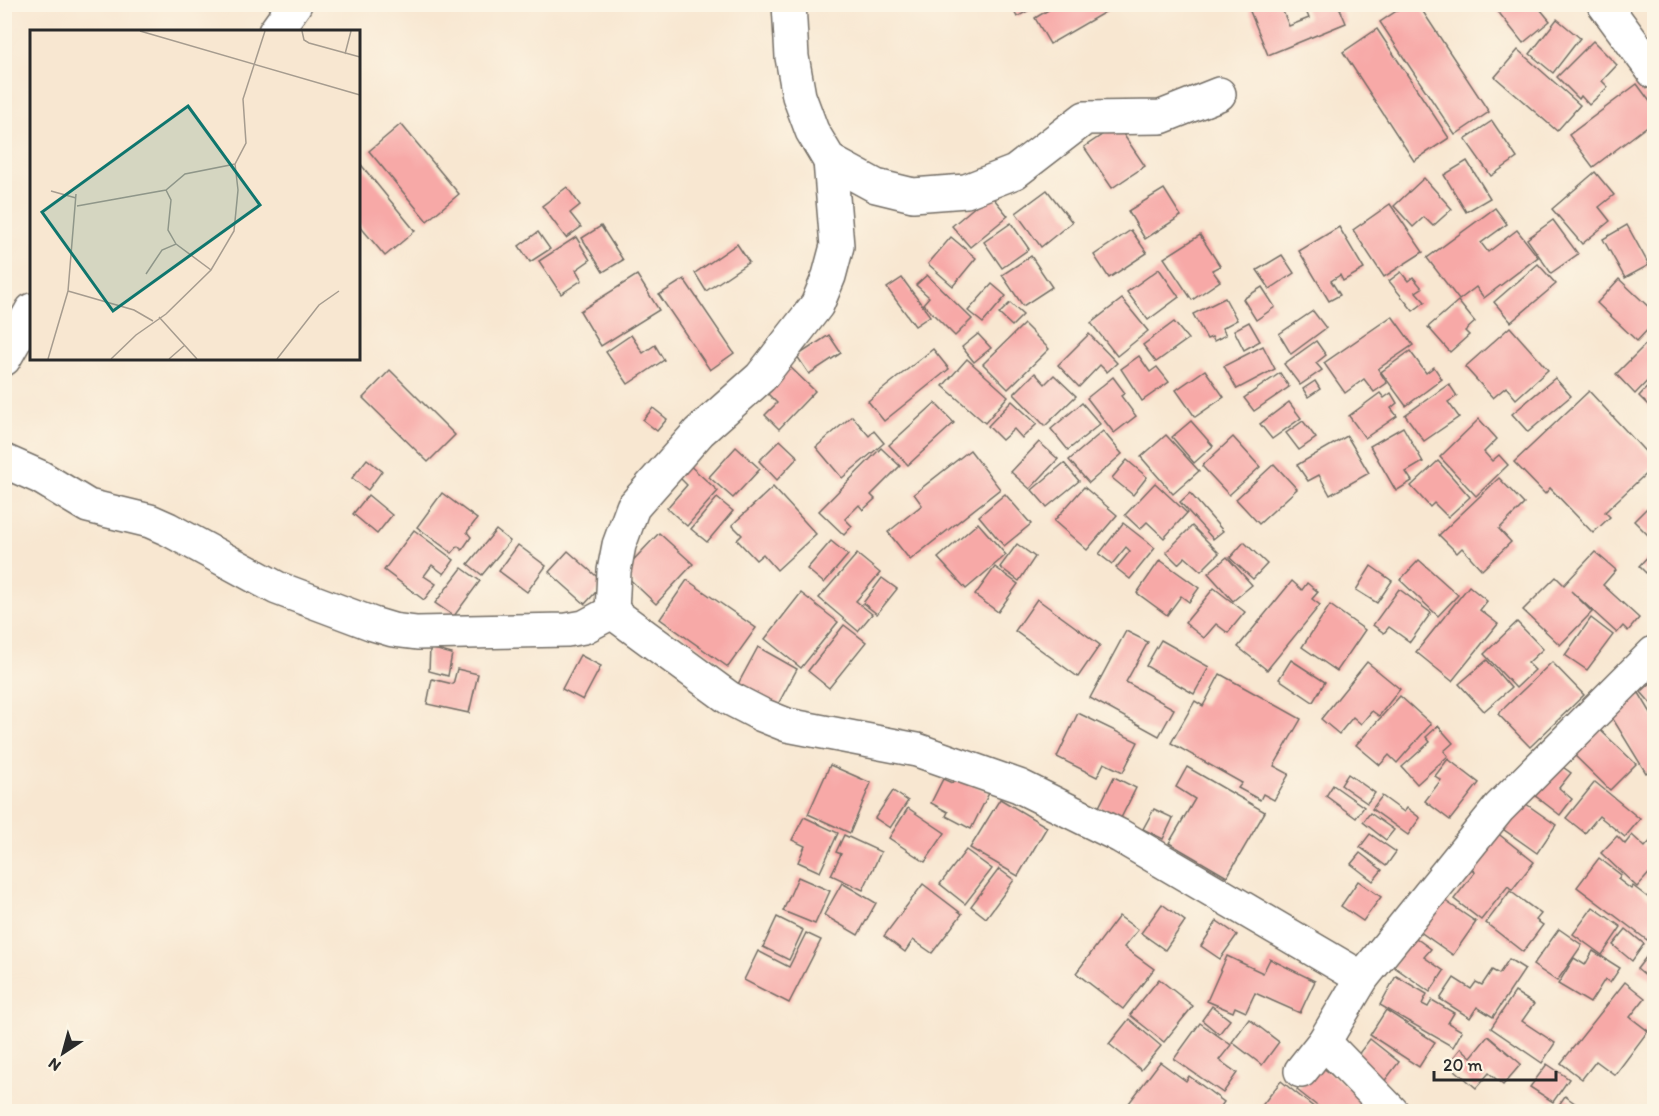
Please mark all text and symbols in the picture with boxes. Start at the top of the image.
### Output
inset map [30,30,360,360]
north arrow [33,1023,93,1083]
scale bar [1434,1044,1556,1082]
text: N [45,1054,64,1076]
text: 20 m [1443,1054,1483,1076]

